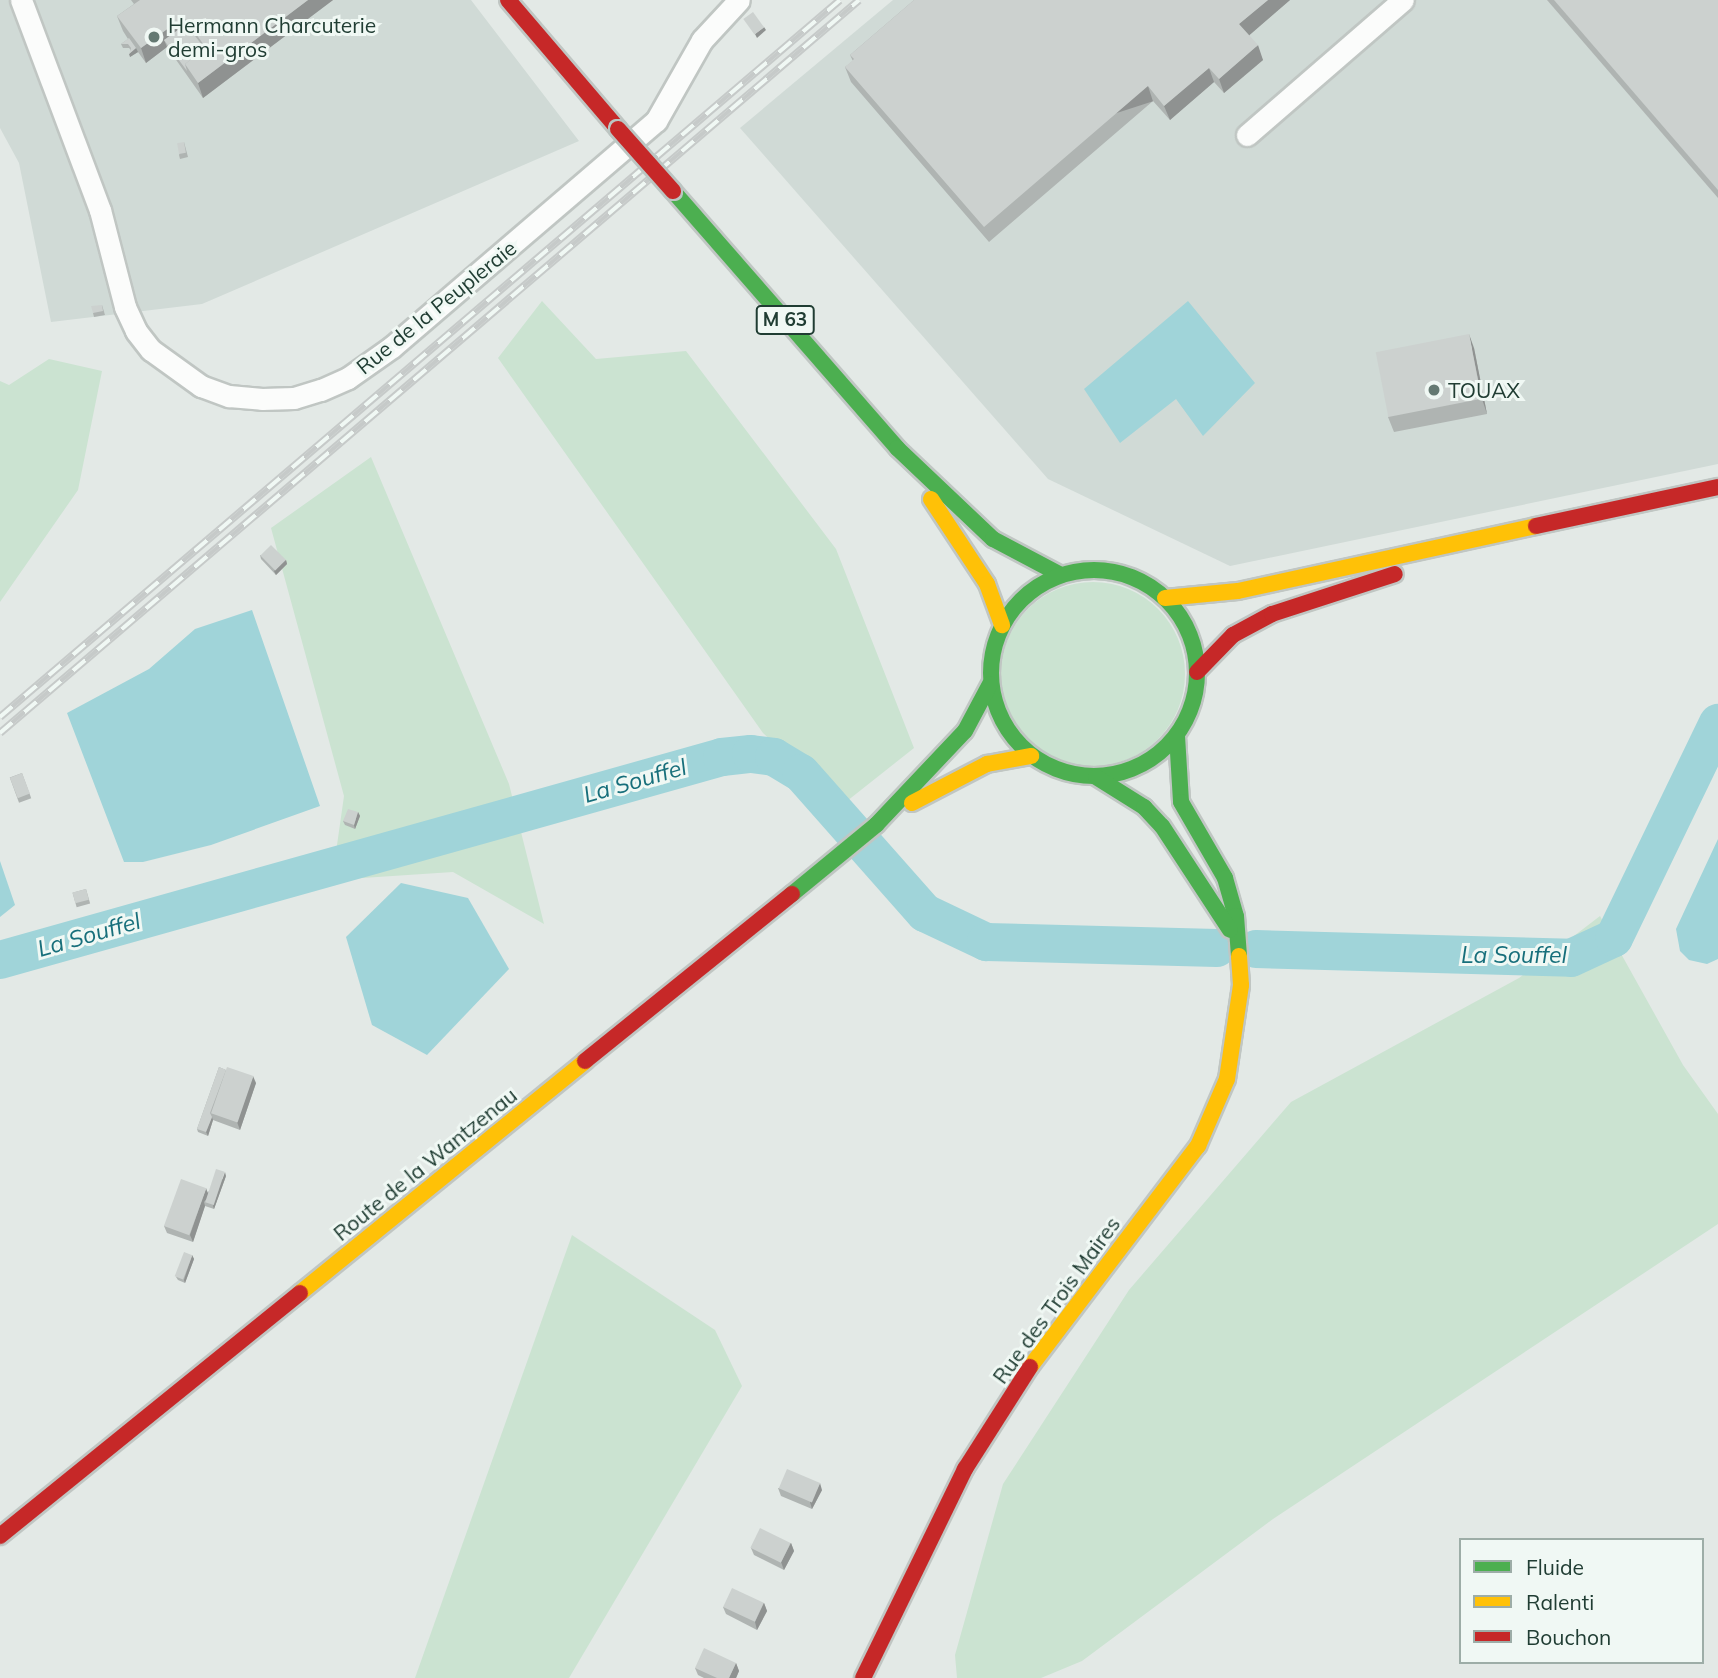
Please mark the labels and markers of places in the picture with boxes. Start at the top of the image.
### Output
place label: Hermann Charcuterie demi-gros [168,12,376,62]
marker: Hermann Charcuterie demi-gros [146,29,162,45]
place label: TOUAX [1448,377,1520,403]
marker: TOUAX [1426,382,1442,398]

